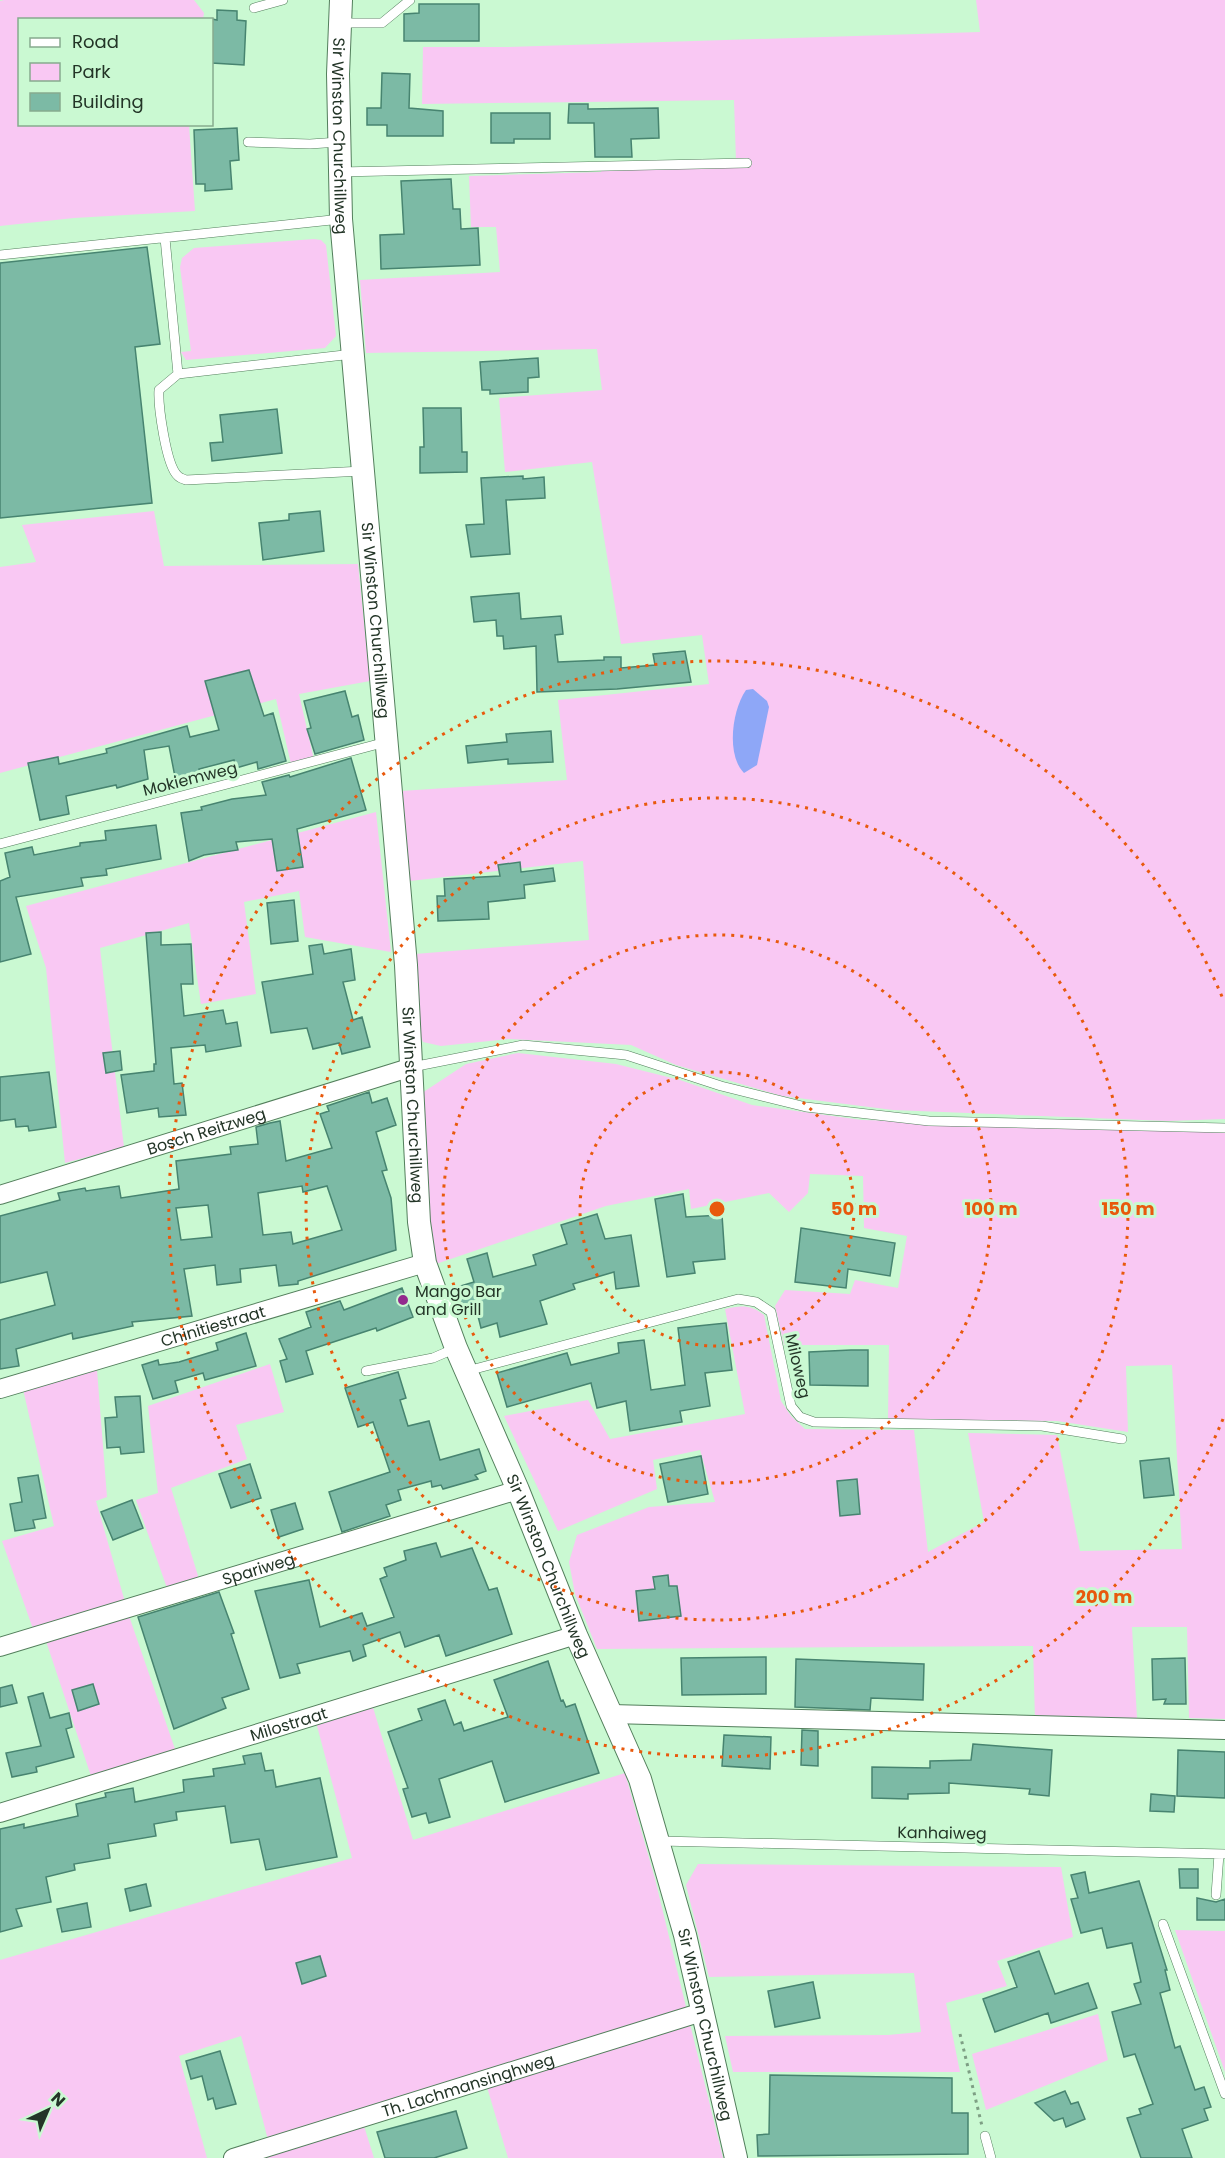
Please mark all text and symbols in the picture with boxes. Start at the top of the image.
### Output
legend [18,18,213,126]
text: Road [72,29,119,54]
street label: Sir Winston Churchillweg [326,37,354,235]
text: Park [72,59,111,84]
text: Building [72,89,144,114]
street label: Sir Winston Churchillweg [356,521,396,719]
street label: Mokiemweg [140,756,240,802]
street label: Sir Winston Churchillweg [397,1006,430,1204]
street label: Bosch Reitzweg [144,1102,269,1160]
text: 50 m [831,1196,877,1221]
text: 100 m [964,1196,1018,1221]
text: 150 m [1101,1196,1155,1221]
centre of rings [707,1199,727,1219]
place label: Mango Bar and Grill [415,1280,502,1321]
marker: Mango Bar and Grill [396,1293,410,1307]
street label: Chinitiestraat [158,1299,268,1352]
street label: Miloweg [779,1331,817,1401]
street label: Sir Winston Churchillweg [501,1470,596,1662]
street label: Spariweg [219,1547,298,1591]
text: 200 m [1076,1584,1132,1609]
street label: Milostraat [247,1701,330,1747]
street label: Kanhaiweg [897,1821,987,1845]
street label: Sir Winston Churchillweg [672,1925,739,2123]
street label: Th. Lachmansinghweg [379,2047,557,2123]
north arrow [18,2080,78,2140]
text: N [46,2087,70,2112]

